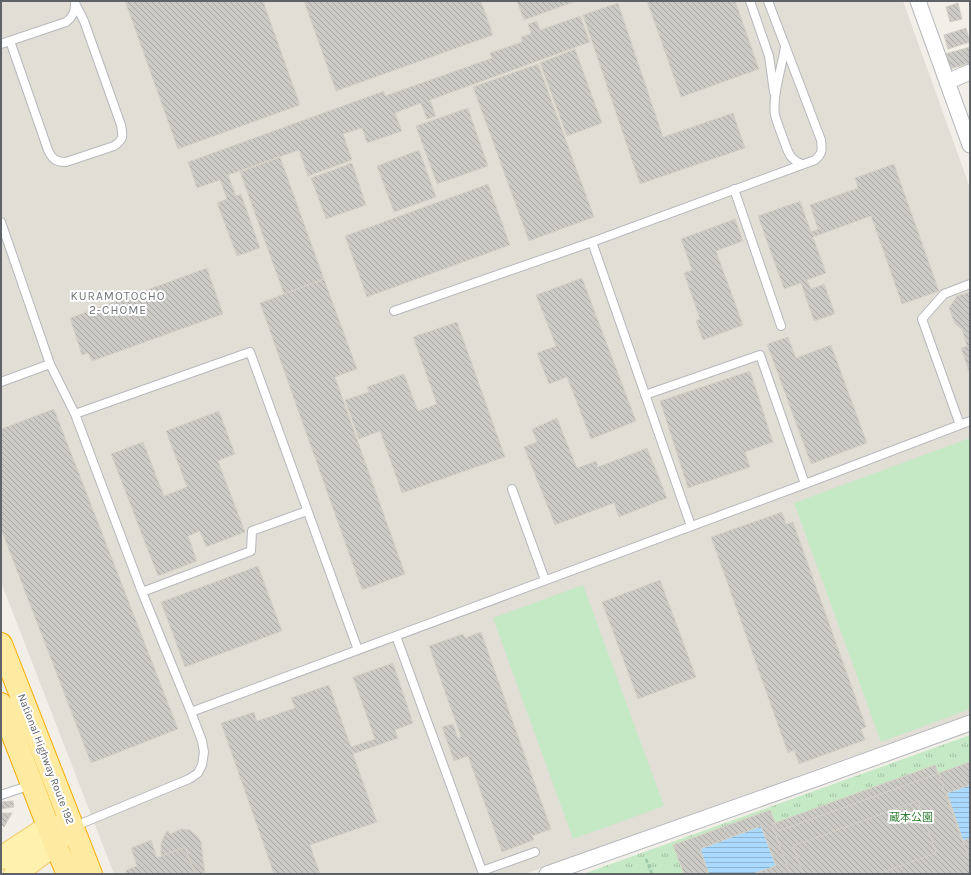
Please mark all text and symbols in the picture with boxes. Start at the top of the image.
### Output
district label: KURAMOTOCHO 2-CHOME [70,289,166,317]
street label: National Highway Route 192 [15,692,77,826]
park label: 蔵本公園 [889,811,933,824]

